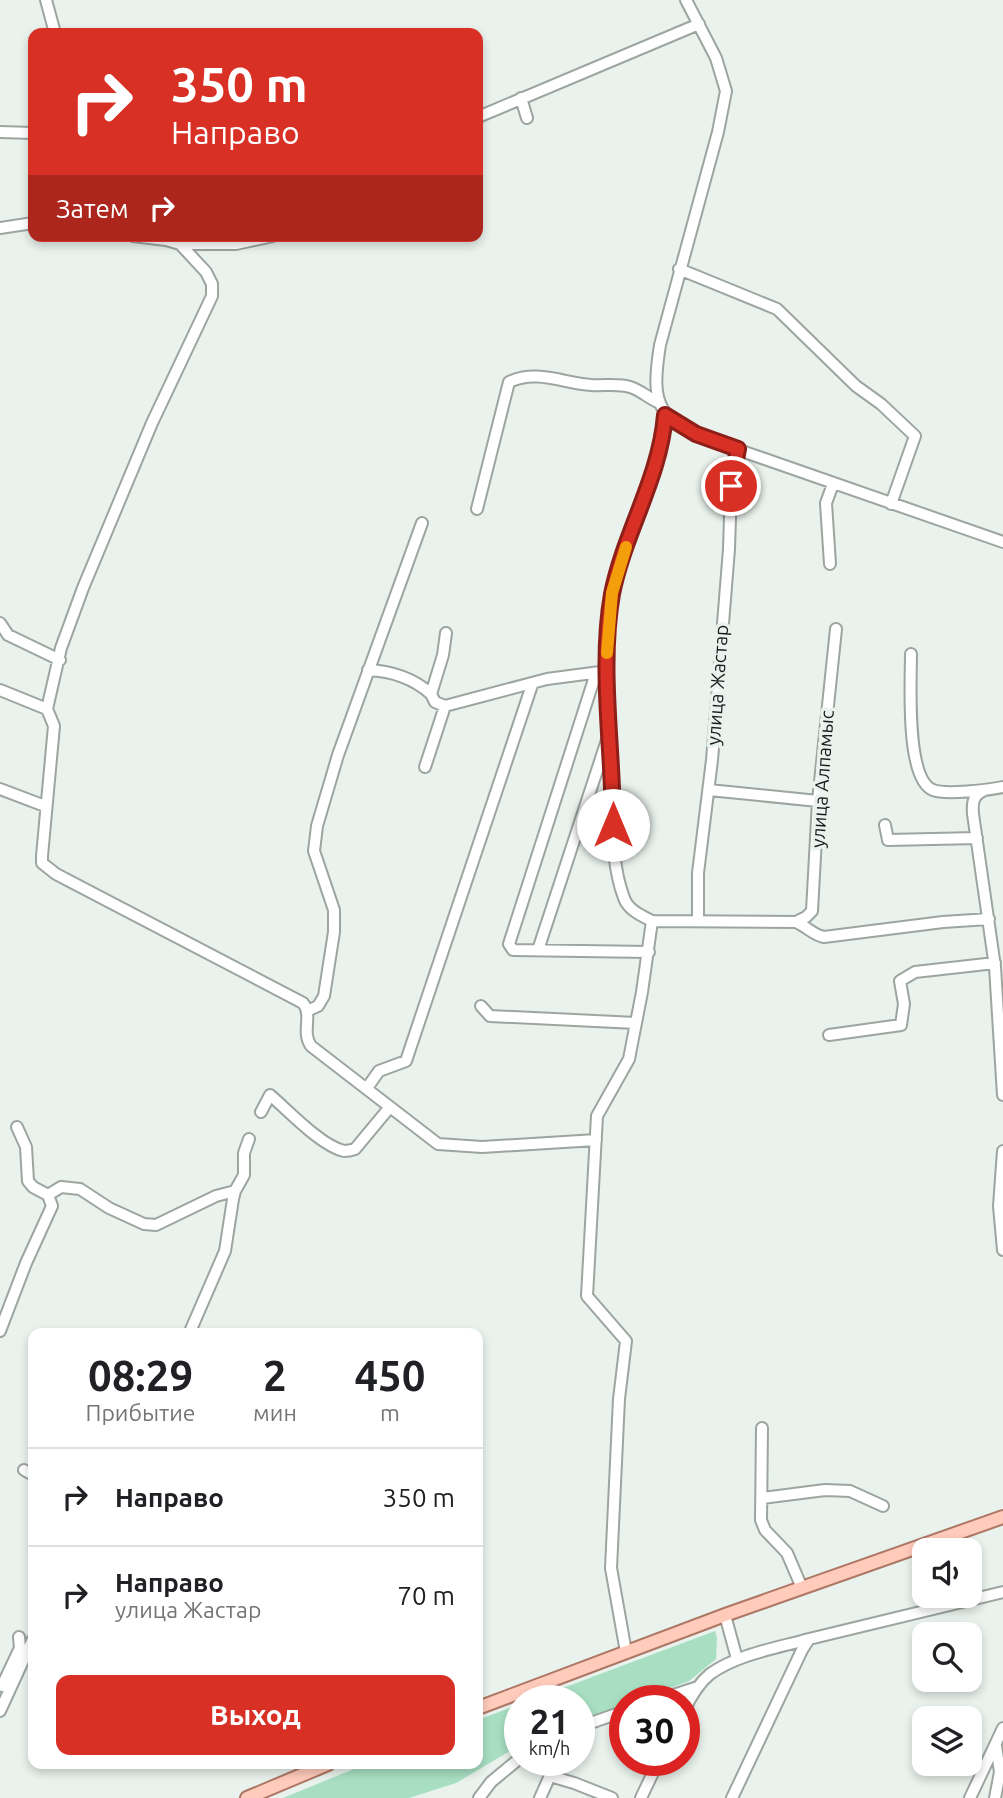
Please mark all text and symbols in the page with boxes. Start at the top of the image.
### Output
icon: right [56,56,147,147]
text: 350 m [171,56,308,111]
text: Направо [171,114,300,150]
icon: right [143,189,181,227]
text: Затем [56,194,129,223]
pin [701,456,761,516]
icon: arrive [712,467,750,505]
street label: улица Жастар [702,624,732,746]
street label: улица Алпамыс [806,709,838,848]
position arrow [576,788,650,862]
text: 08:29 [88,1352,193,1399]
text: 2 [263,1352,287,1399]
text: 450 [354,1352,425,1399]
text: Прибытие [86,1400,196,1425]
text: мин [253,1400,297,1425]
text: m [380,1400,400,1425]
icon: right [56,1478,94,1516]
text: Направо [115,1483,224,1512]
text: 350 m [383,1483,455,1512]
map controls [912,1538,982,1776]
button: sound [912,1538,982,1608]
text: Направо [115,1568,224,1597]
icon: right [56,1576,94,1614]
text: 70 m [397,1581,455,1610]
text: улица Жастар [115,1597,261,1622]
button: search [912,1622,982,1692]
button: Выход [56,1675,455,1755]
speed limit sign: 30 [609,1685,700,1776]
text: 21 [530,1701,569,1741]
button: layers [912,1706,982,1776]
text: km/h [529,1738,570,1758]

